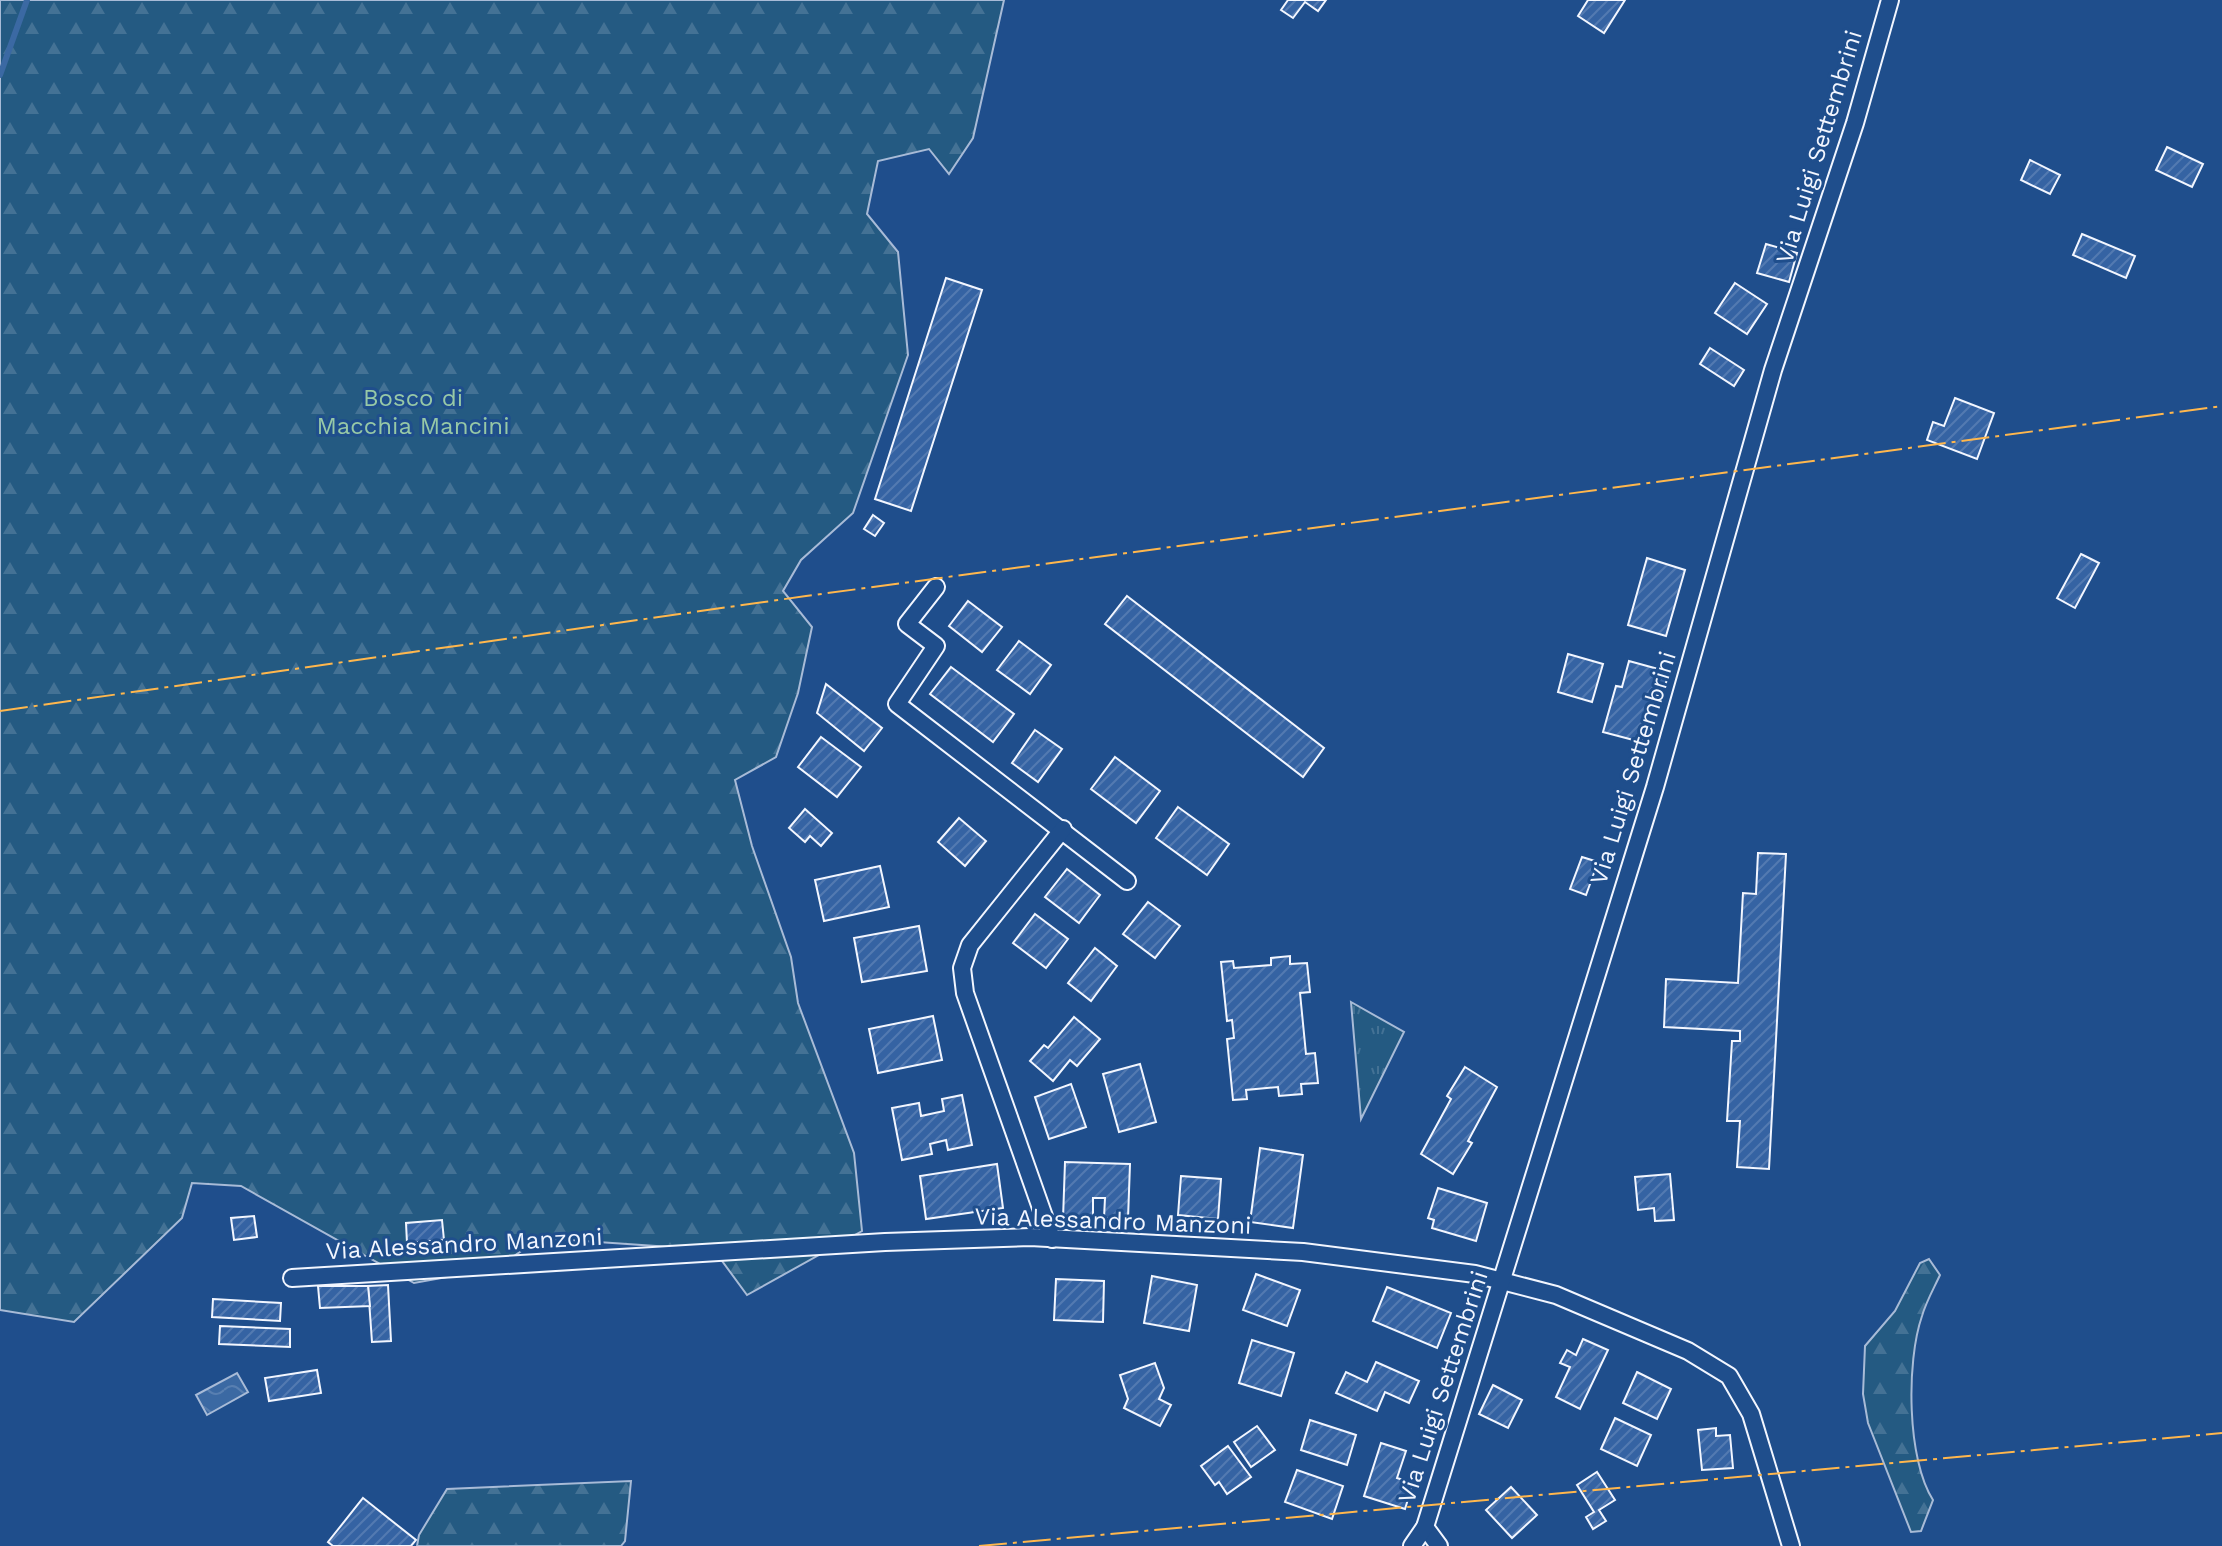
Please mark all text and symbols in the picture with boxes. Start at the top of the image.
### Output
street label: Via Luigi Settembrini [1770,27,1868,267]
park label: Bosco di Macchia Mancini [316,384,510,440]
street label: Via Luigi Settembrini [1584,648,1682,888]
street label: Via Alessandro Manzoni [974,1202,1252,1240]
street label: Via Alessandro Manzoni [325,1223,603,1265]
street label: Via Luigi Settembrini [1392,1267,1494,1507]

